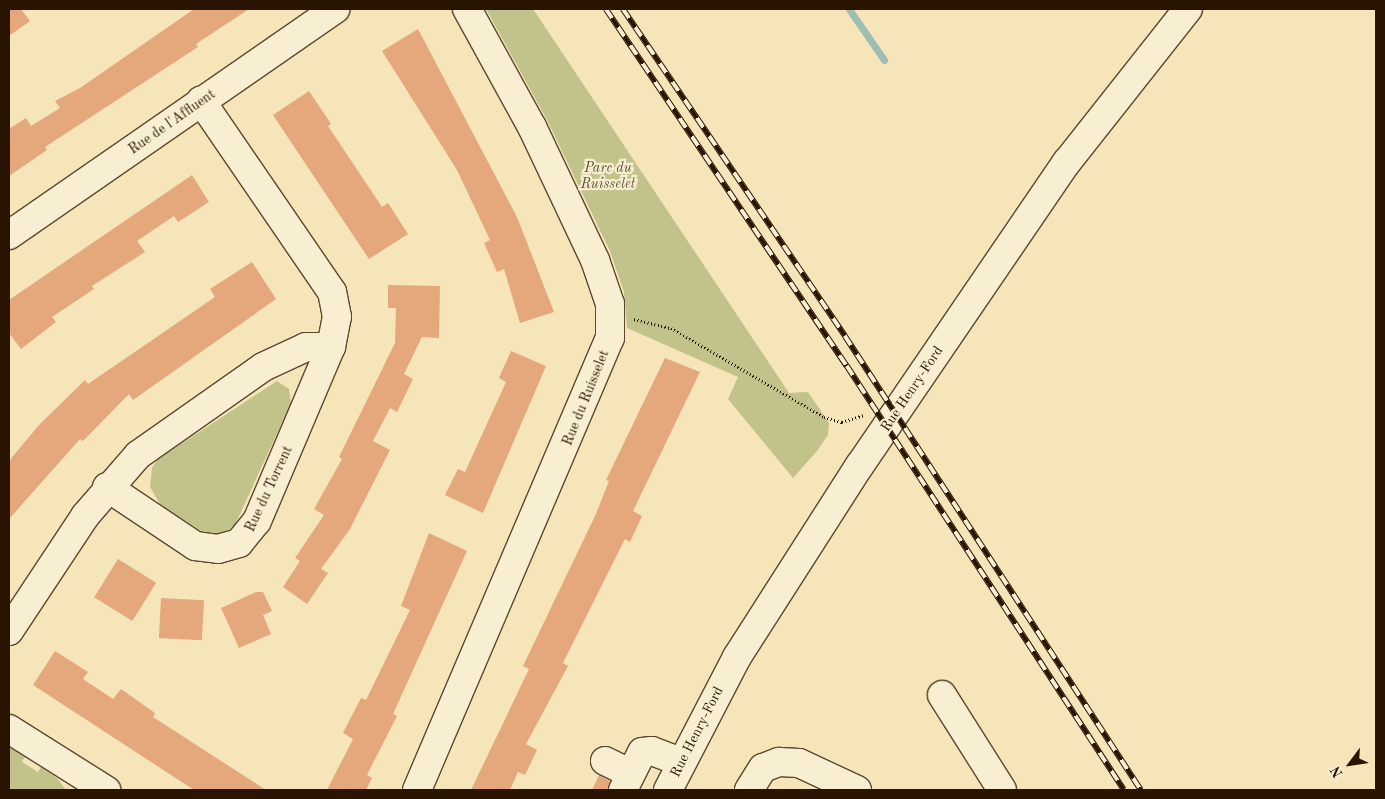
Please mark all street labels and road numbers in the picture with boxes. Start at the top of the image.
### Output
street label: Rue de l'Affluent [125,86,219,158]
street label: Rue Henry-Ford [877,343,947,435]
street label: Rue du Ruisselet [559,348,613,448]
street label: Rue du Torrent [242,443,296,535]
street label: Rue Henry-Ford [667,684,727,780]

